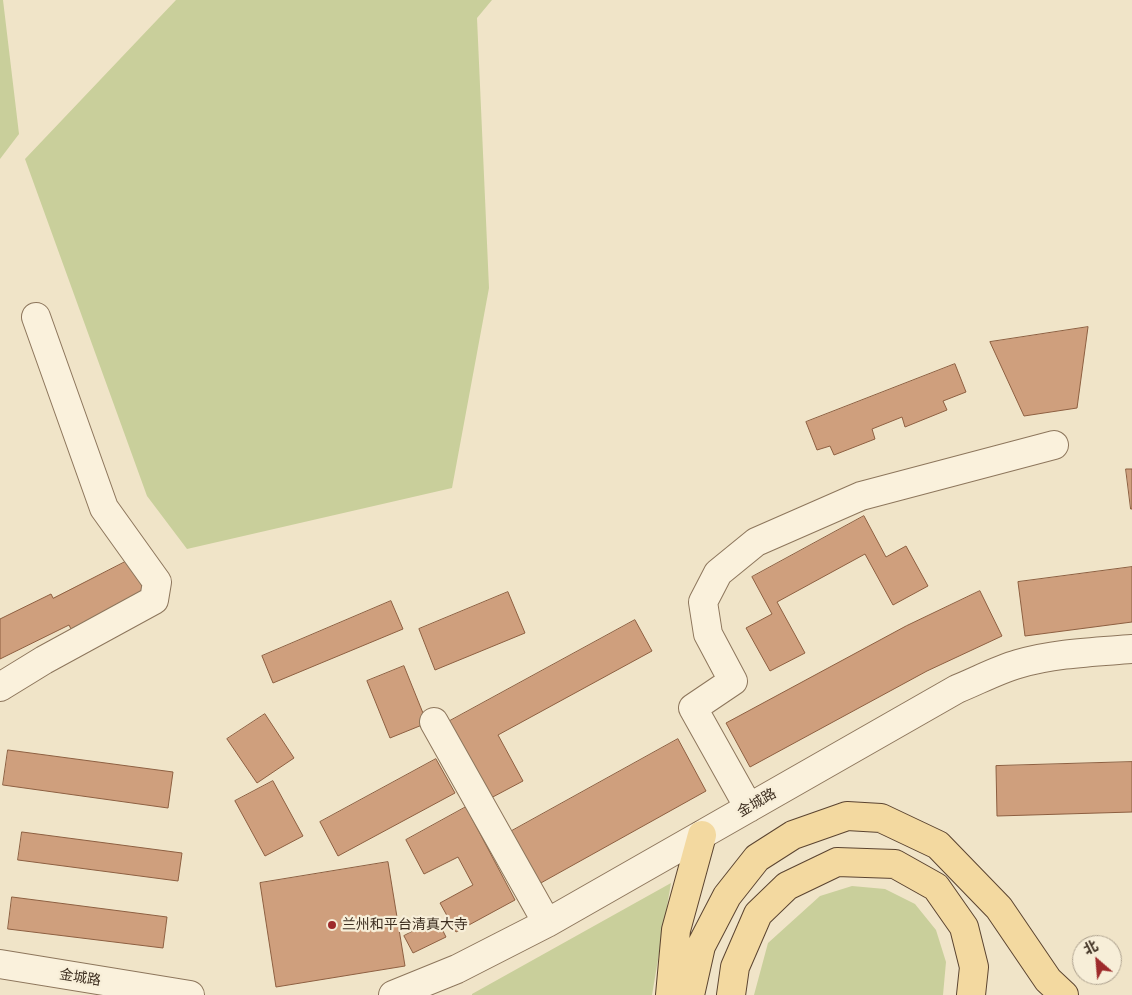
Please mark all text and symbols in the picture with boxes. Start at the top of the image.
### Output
street label: 金城路 [735,785,779,821]
place label: 兰州和平台清真大寺 [342,917,468,933]
marker: 兰州和平台清真大寺 [326,919,338,931]
north arrow [1072,935,1122,985]
text: 北 [1080,936,1101,959]
street label: 金城路 [58,966,102,990]

